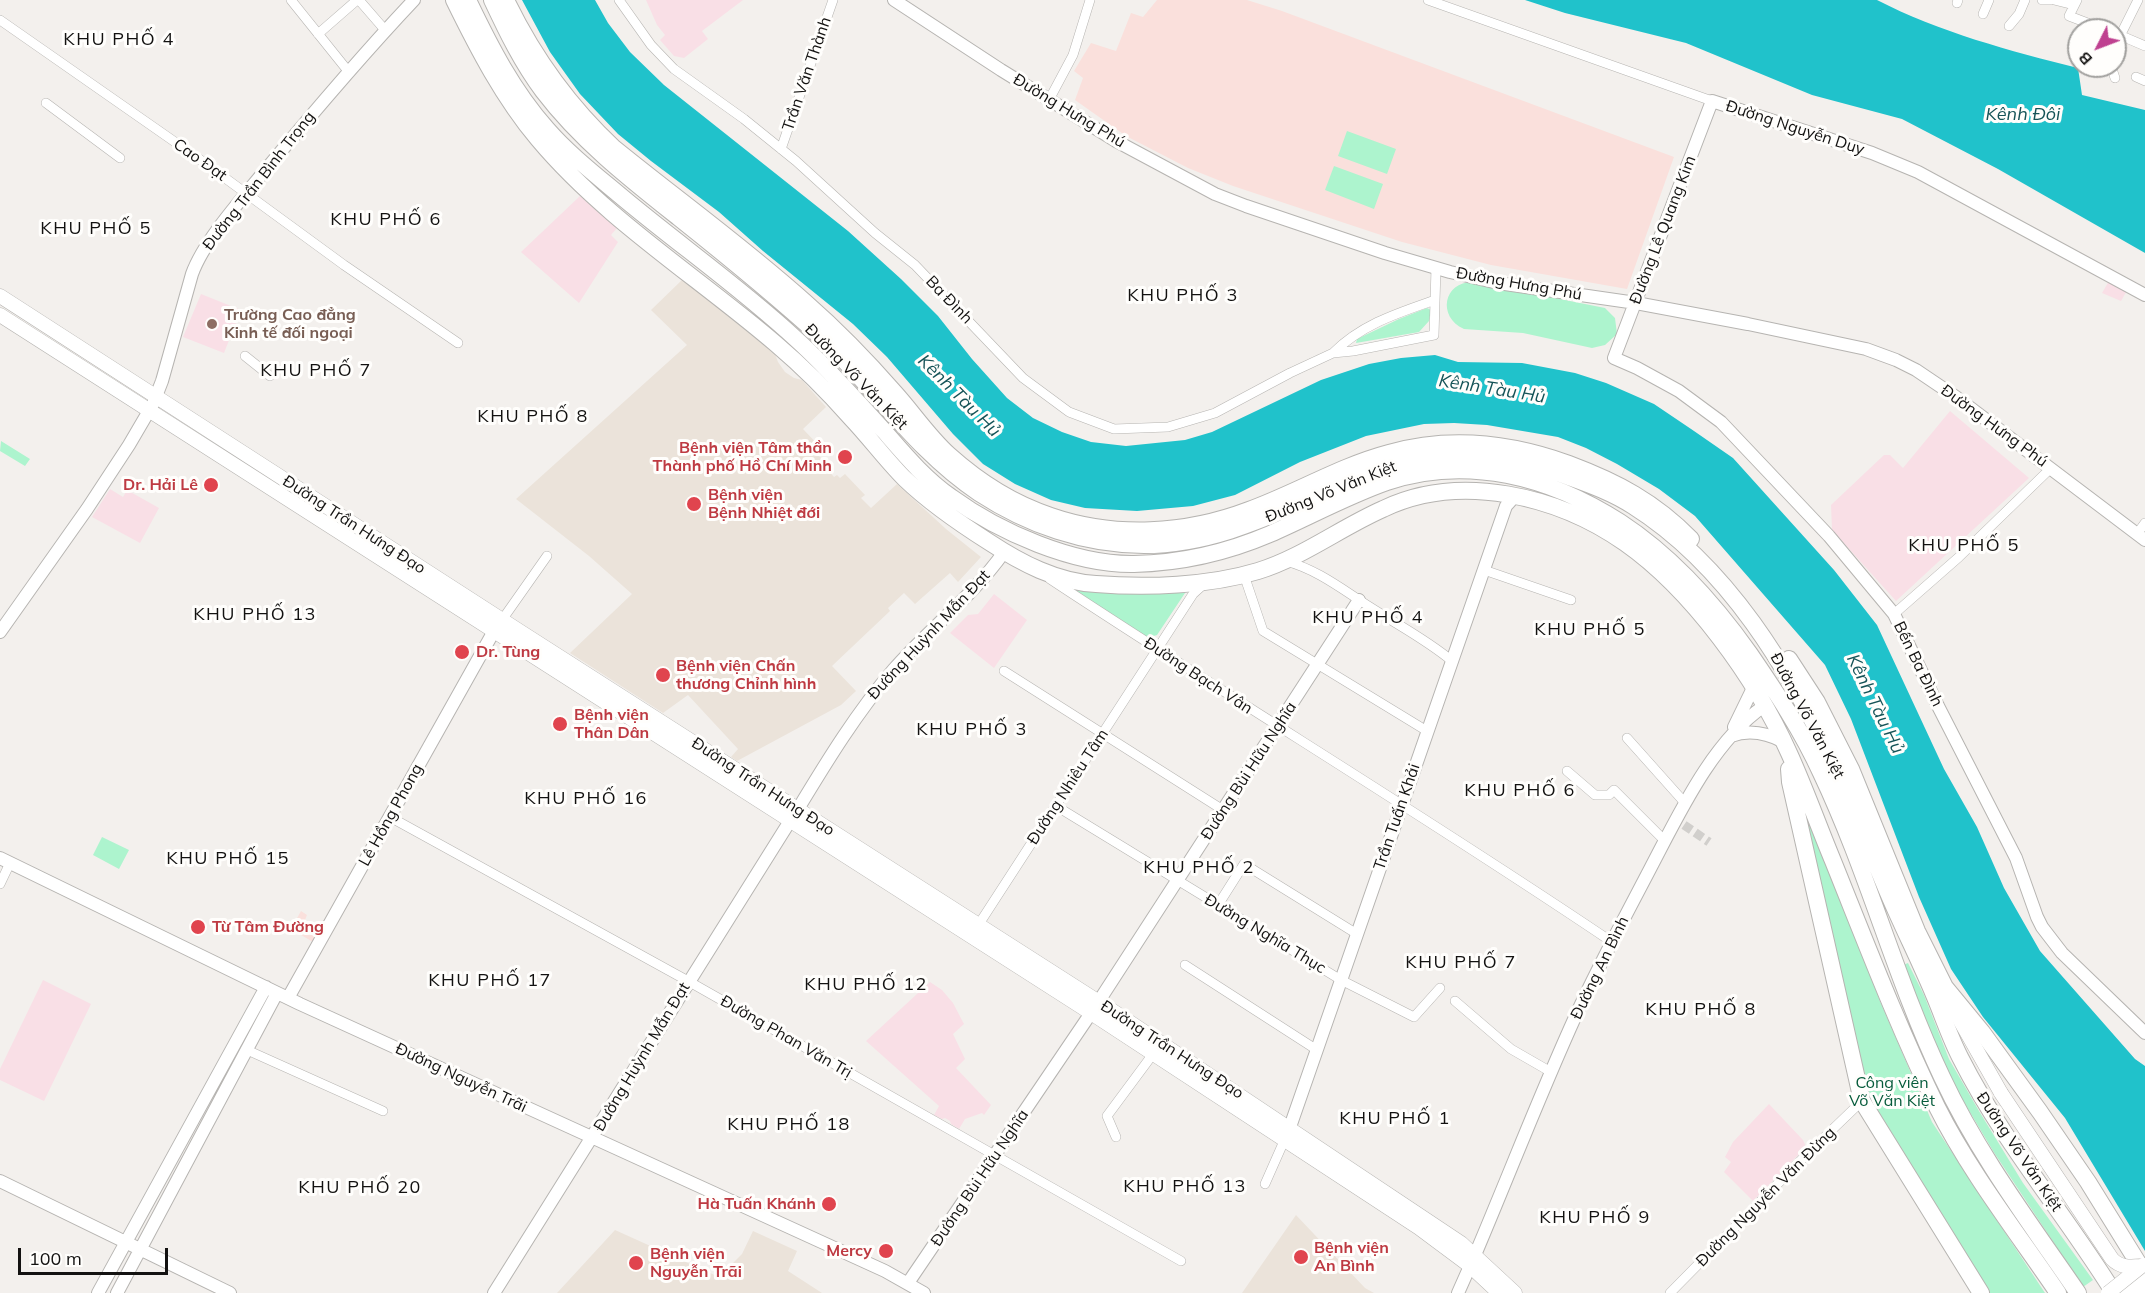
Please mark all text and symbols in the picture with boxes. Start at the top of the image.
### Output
street label: Trần Văn Thành [779,15,835,133]
north arrow [2067,18,2127,78]
district label: KHU PHỐ 4 [63,29,175,51]
text: B [2074,48,2096,70]
street label: Đường Hưng Phú [1010,70,1128,152]
street label: Đường Nguyễn Duy [1723,97,1867,159]
water label: Kênh Đôi [1986,104,2060,126]
street label: Đường Trần Bình Trọng [199,108,319,254]
street label: Cao Đạt [170,135,230,185]
street label: Đường Lê Quang Kim [1626,153,1700,307]
district label: KHU PHỐ 6 [330,209,442,231]
district label: KHU PHỐ 5 [40,218,152,240]
street label: Đường Hưng Phú [1455,263,1583,305]
street label: Ba Đình [922,272,976,328]
district label: KHU PHỐ 3 [1127,285,1239,307]
place label: Trường Cao đẳng Kinh tế đối ngoại [224,305,356,343]
marker: Trường Cao đẳng Kinh tế đối ngoại [205,317,219,331]
street label: Đường Võ Văn Kiệt [801,320,911,434]
water label: Kênh Tàu Hủ [913,350,1005,442]
district label: KHU PHỐ 7 [260,360,372,382]
water label: Kênh Tàu Hủ [1437,370,1547,408]
street label: Đường Hưng Phú [1937,381,2051,471]
district label: KHU PHỐ 8 [477,406,589,428]
place label: Bệnh viện Tâm thần Thành phố Hồ Chí Minh [653,438,832,476]
marker: Bệnh viện Tâm thần Thành phố Hồ Chí Minh [836,448,854,466]
street label: Đường Võ Văn Kiệt [1263,457,1399,527]
street label: Đường Trần Hưng Đạo [279,472,429,578]
place label: Dr. Hải Lê [123,475,198,495]
marker: Dr. Hải Lê [202,476,220,494]
place label: Bệnh viện Bệnh Nhiệt đới [708,485,820,523]
marker: Bệnh viện Bệnh Nhiệt đới [685,495,703,513]
district label: KHU PHỐ 5 [1908,535,2020,557]
street label: Đường Huỳnh Mẫn Đạt [864,566,994,704]
district label: KHU PHỐ 13 [193,604,317,626]
district label: KHU PHỐ 4 [1312,607,1424,629]
street label: Bến Ba Đình [1889,618,1947,710]
district label: KHU PHỐ 5 [1534,619,1646,641]
street label: Đường Bạch Vân [1140,634,1256,718]
place label: Dr. Tùng [476,642,540,662]
marker: Dr. Tùng [453,643,471,661]
street label: Đường Võ Văn Kiệt [1766,650,1848,782]
water label: Kênh Tàu Hủ [1842,651,1908,757]
place label: Bệnh viện Chấn thương Chỉnh hình [676,656,816,694]
marker: Bệnh viện Chấn thương Chỉnh hình [654,666,672,684]
street label: Đường Bùi Hữu Nghĩa [1197,698,1301,844]
place label: Bệnh viện Thân Dân [574,705,649,743]
marker: Bệnh viện Thân Dân [551,715,569,733]
district label: KHU PHỐ 3 [916,719,1028,741]
street label: Đường Nhiêu Tâm [1023,726,1113,848]
street label: Đường Trần Hưng Đạo [688,734,838,840]
street label: Lê Hồng Phong [355,760,427,870]
street label: Trần Tuấn Khải [1370,761,1424,873]
district label: KHU PHỐ 6 [1464,780,1576,802]
district label: KHU PHỐ 16 [524,788,648,810]
district label: KHU PHỐ 15 [166,848,290,870]
district label: KHU PHỐ 2 [1143,857,1255,879]
street label: Đường Nghĩa Thục [1201,890,1329,978]
street label: Đường An Bình [1567,913,1633,1023]
place label: Từ Tâm Đường [212,917,324,937]
marker: Từ Tâm Đường [189,918,207,936]
district label: KHU PHỐ 7 [1405,952,1517,974]
district label: KHU PHỐ 17 [428,970,552,992]
district label: KHU PHỐ 12 [804,974,928,996]
street label: Đường Huỳnh Mẫn Đạt [590,979,694,1135]
street label: Đường Phan Văn Trị [717,991,855,1083]
street label: Đường Trần Hưng Đạo [1097,997,1247,1103]
district label: KHU PHỐ 8 [1645,999,1757,1021]
street label: Đường Nguyễn Trãi [392,1039,530,1117]
park label: Công viên Võ Văn Kiệt [1849,1073,1935,1111]
street label: Đường Võ Văn Kiệt [1972,1089,2066,1215]
street label: Đường Bùi Hữu Nghĩa [927,1106,1033,1250]
district label: KHU PHỐ 1 [1339,1108,1451,1130]
district label: KHU PHỐ 18 [727,1114,851,1136]
street label: Đường Nguyễn Văn Đừng [1692,1123,1840,1271]
district label: KHU PHỐ 13 [1123,1176,1247,1198]
district label: KHU PHỐ 20 [298,1177,422,1199]
place label: Hà Tuấn Khánh [698,1194,816,1214]
marker: Hà Tuấn Khánh [820,1195,838,1213]
district label: KHU PHỐ 9 [1539,1207,1651,1229]
scale bar [21,1236,171,1274]
place label: Bệnh viện An Bình [1314,1238,1389,1276]
place label: Mercy [826,1241,872,1261]
marker: Mercy [877,1242,895,1260]
place label: Bệnh viện Nguyễn Trãi [650,1244,742,1282]
text: 100 m [29,1247,82,1270]
marker: Bệnh viện An Bình [1292,1248,1310,1266]
marker: Bệnh viện Nguyễn Trãi [627,1254,645,1272]

